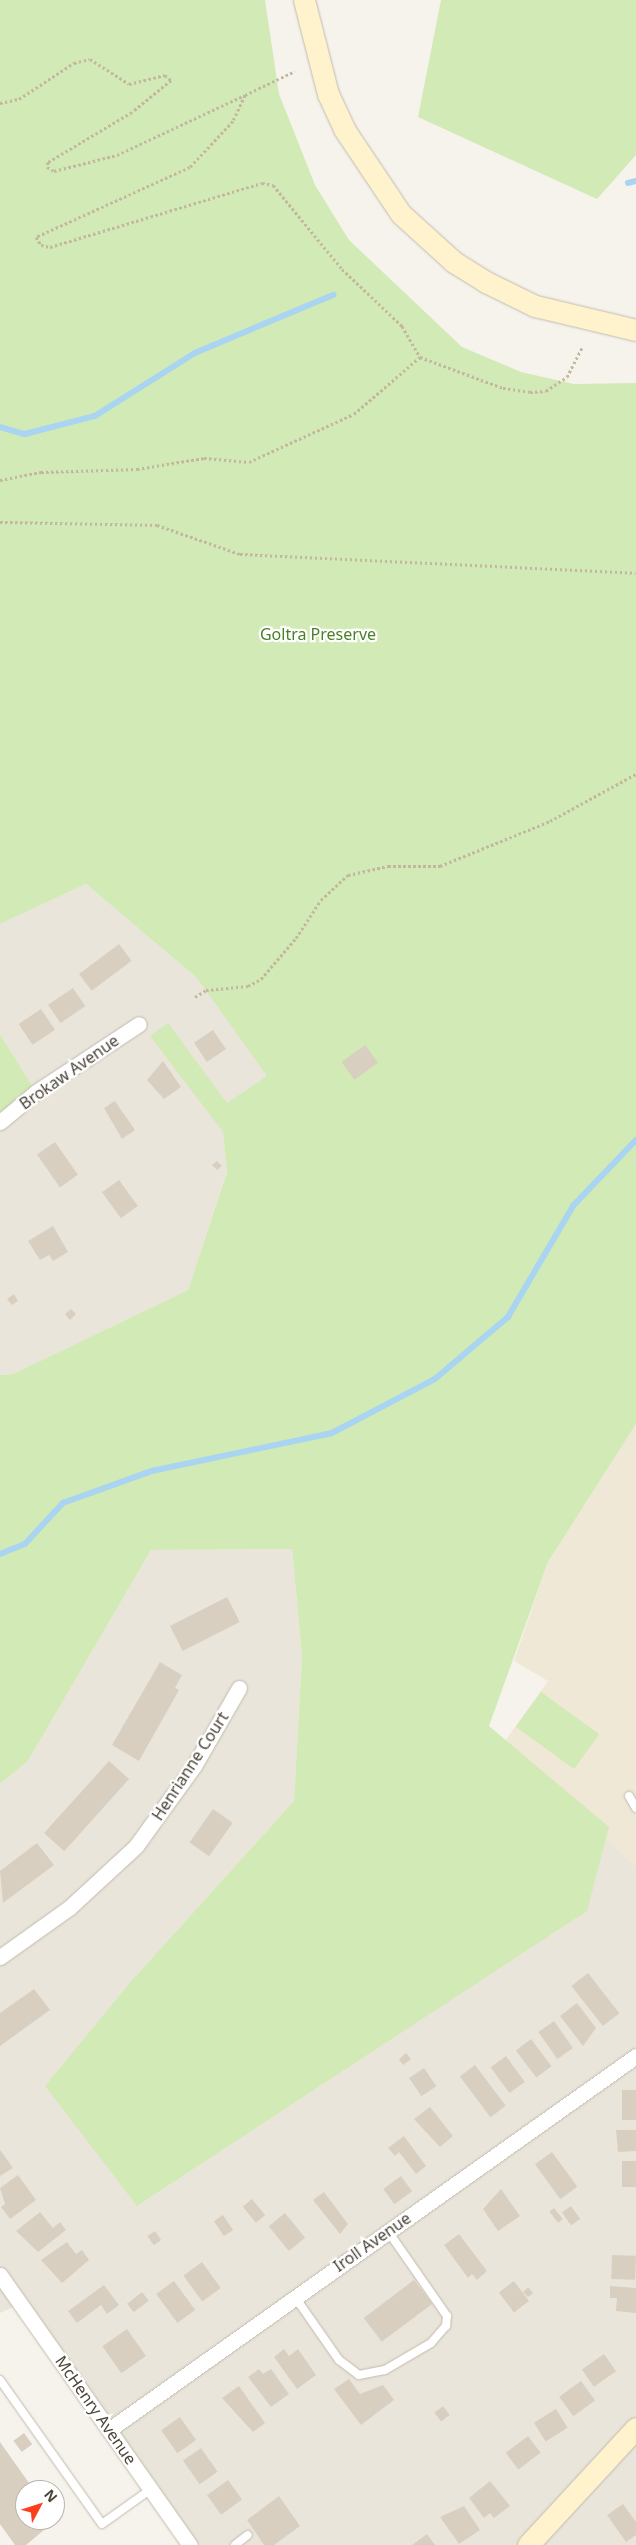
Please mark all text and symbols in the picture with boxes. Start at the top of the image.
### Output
park label: Goltra Preserve [260,624,376,644]
street label: Brokaw Avenue [16,1031,122,1113]
street label: Henrianne Court [148,1708,232,1824]
street label: Iroll Avenue [330,2208,414,2276]
street label: McHenry Avenue [51,2352,141,2468]
north arrow [15,2480,65,2530]
text: N [40,2485,62,2506]

